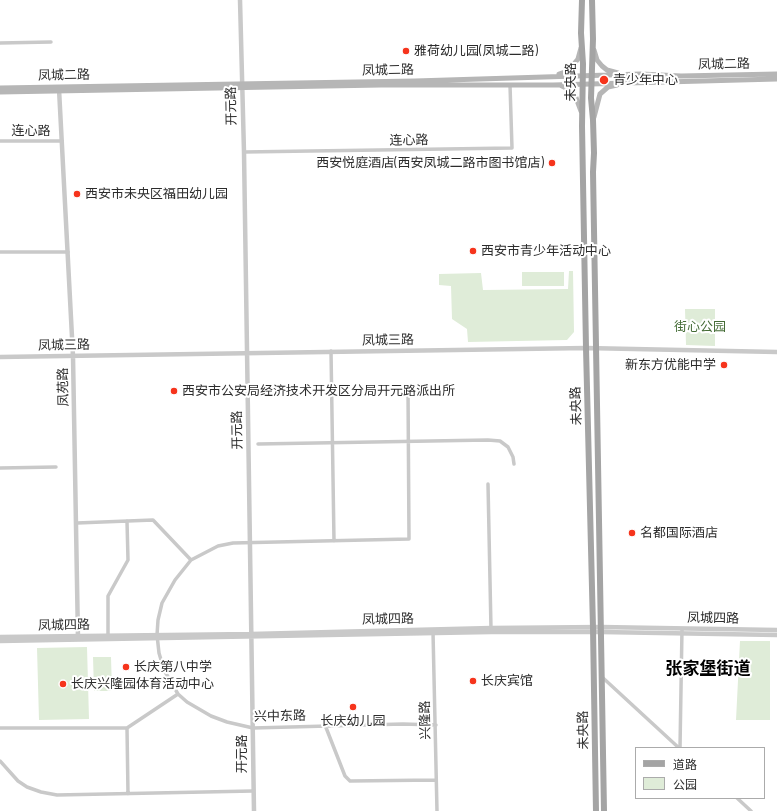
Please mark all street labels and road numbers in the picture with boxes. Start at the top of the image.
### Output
street label: 凤城二路 [698,56,750,72]
street label: 凤城二路 [362,62,414,78]
street label: 未央路 [563,63,579,101]
street label: 凤城二路 [38,67,90,83]
street label: 开元路 [223,86,239,126]
street label: 连心路 [12,123,50,139]
street label: 连心路 [389,132,429,148]
street label: 凤城三路 [362,332,414,348]
street label: 凤城三路 [38,337,90,353]
street label: 凤苑路 [55,367,71,407]
street label: 未央路 [568,386,584,426]
street label: 开元路 [229,410,245,450]
street label: 凤城四路 [687,610,739,626]
street label: 凤城四路 [362,611,414,627]
street label: 凤城四路 [38,617,90,633]
street label: 兴隆路 [417,700,433,740]
street label: 兴中东路 [254,708,306,724]
street label: 未央路 [575,710,591,750]
street label: 开元路 [234,735,250,773]

